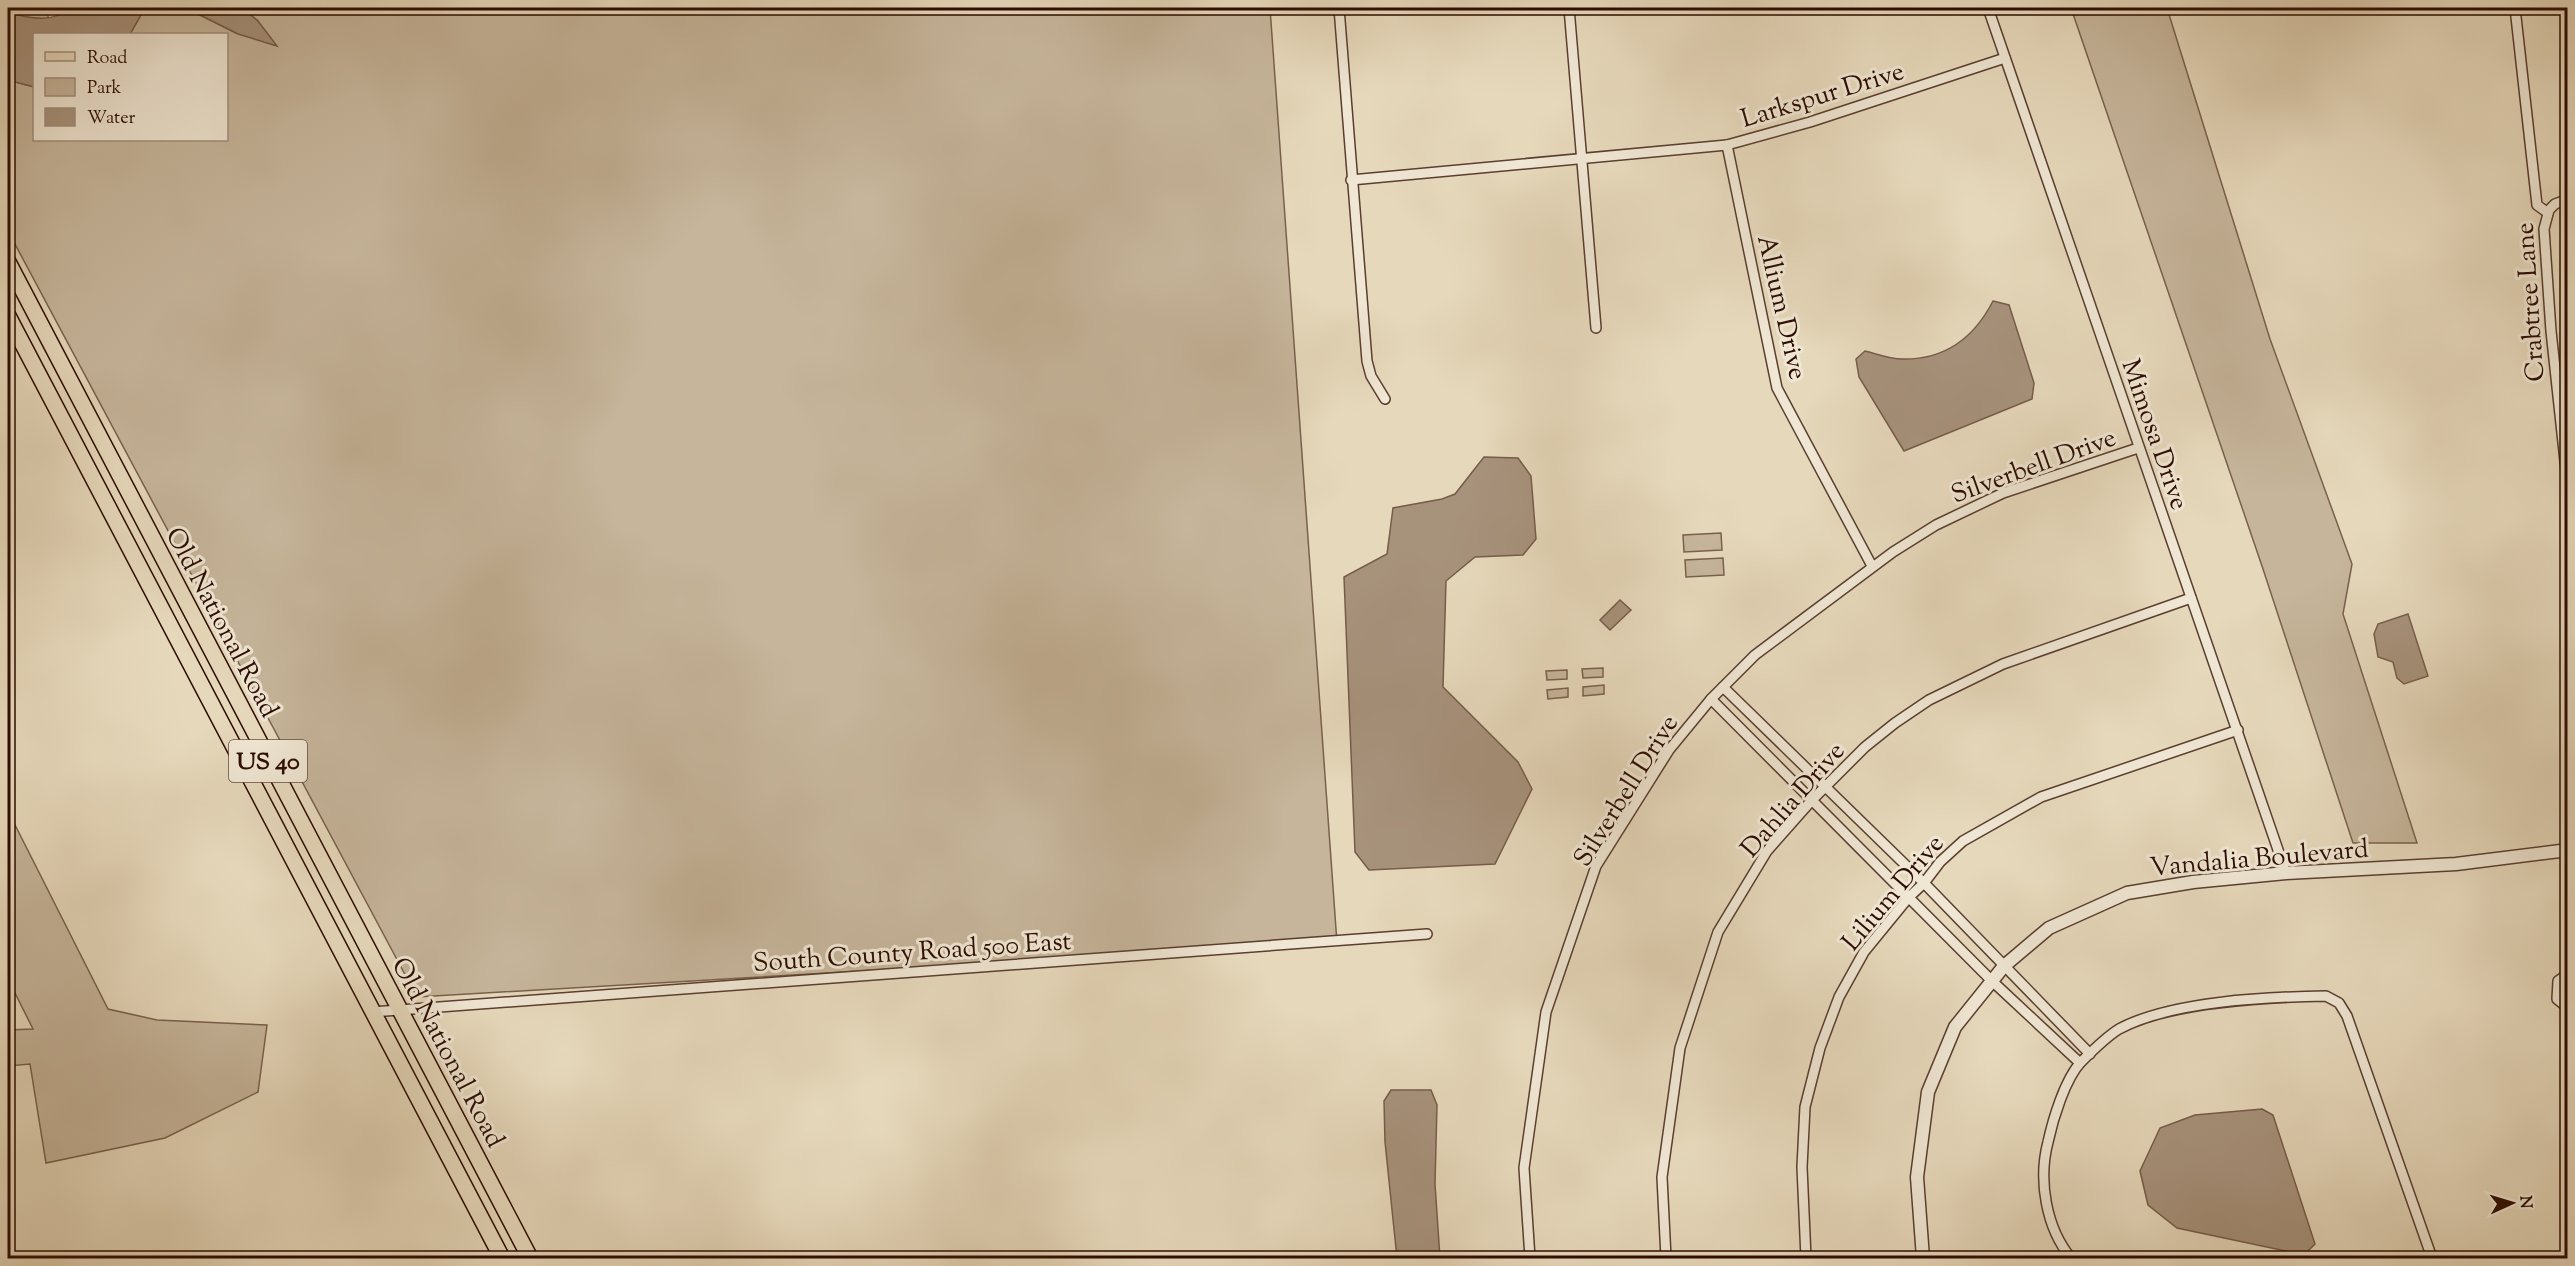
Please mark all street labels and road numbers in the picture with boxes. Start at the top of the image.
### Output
street label: Larkspur Drive [1737,54,1909,139]
street label: Crabtree Lane [2507,221,2556,383]
street label: Allium Drive [1746,232,1815,384]
street label: Mimosa Drive [2111,355,2197,515]
street label: Silverbell Drive [1946,420,2122,514]
street label: Old National Road [155,521,287,725]
street label: Silverbell Drive [1566,708,1689,875]
street label: Dahlia Drive [1733,735,1855,867]
road number: US 40 [229,740,307,782]
street label: Lilium Drive [1834,827,1954,960]
street label: Vandalia Boulevard [2148,831,2370,887]
street label: South County Road 500 East [752,924,1073,983]
street label: Old National Road [381,951,513,1155]

